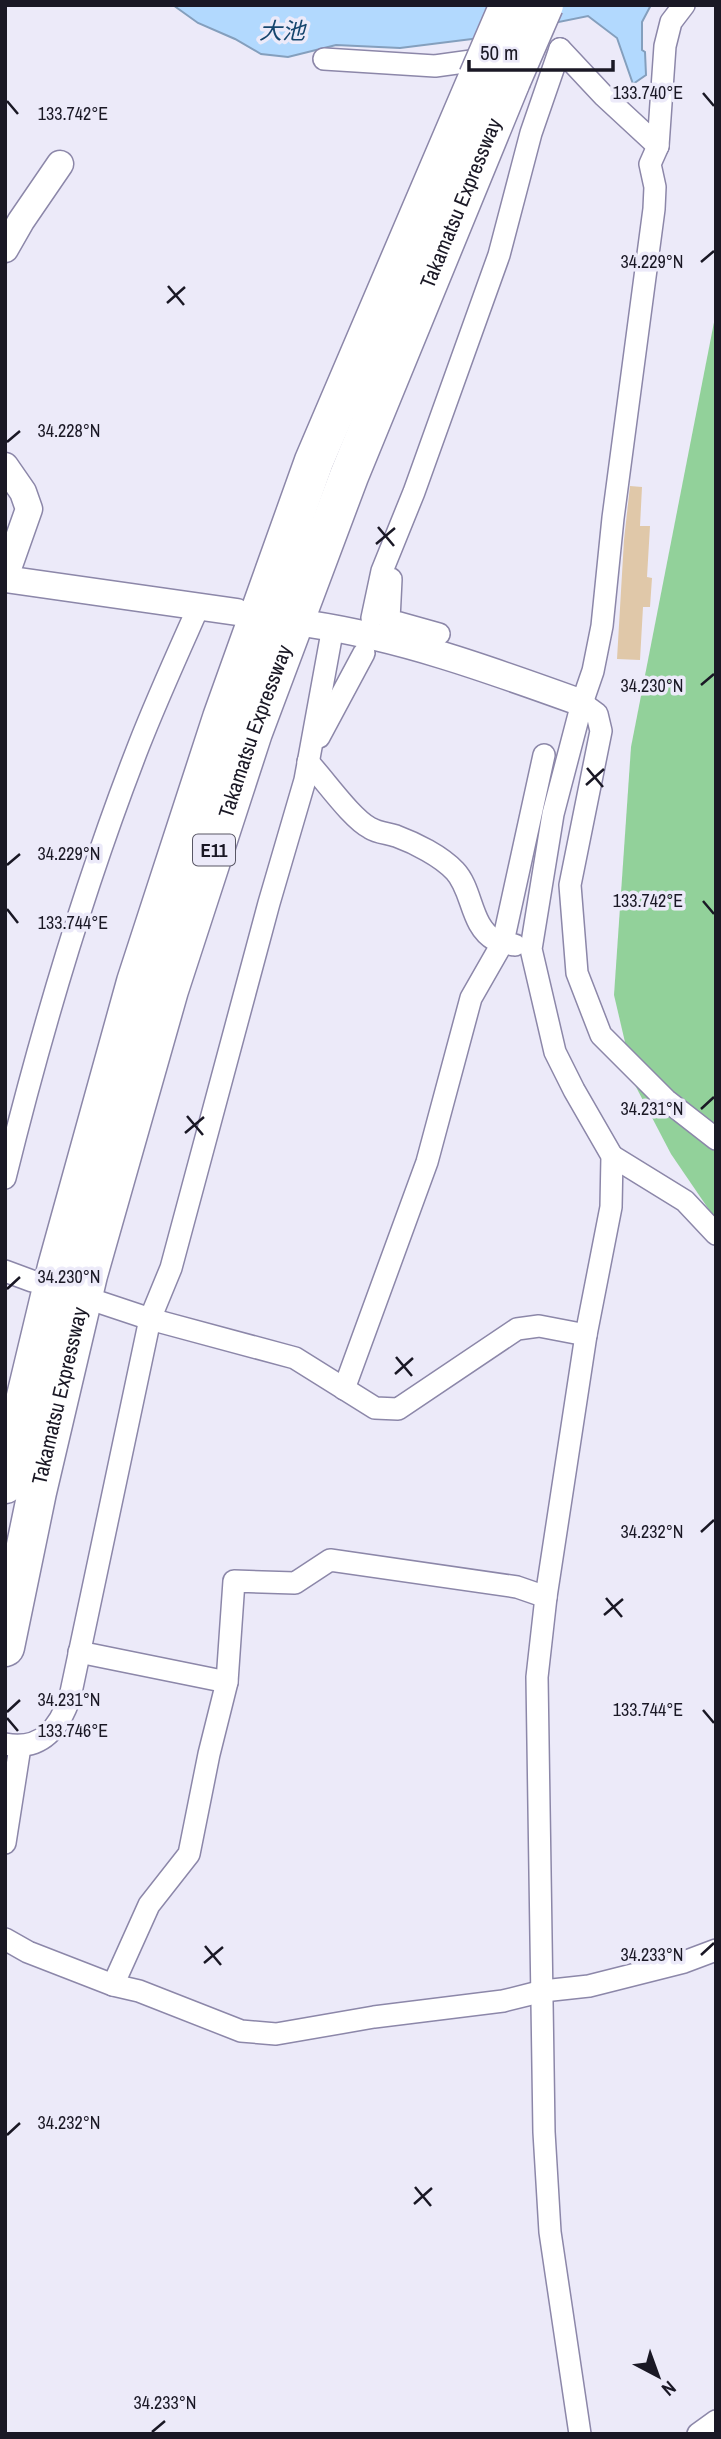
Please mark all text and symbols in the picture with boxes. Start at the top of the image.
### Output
water label: 大池 [259,15,307,46]
scale bar [469,28,612,72]
text: 50 m [480,38,518,67]
text: 133.740°E [613,80,683,105]
text: 133.742°E [38,101,108,126]
street label: Takamatsu Expressway [413,113,508,292]
text: 34.229°N [621,249,684,274]
text: 34.228°N [38,418,101,443]
street label: Takamatsu Expressway [211,640,299,821]
text: 34.230°N [621,673,684,698]
road number: E11 [193,834,235,866]
text: 34.229°N [38,841,101,866]
text: 133.742°E [613,888,683,913]
text: 133.744°E [38,910,108,935]
text: 34.231°N [621,1096,684,1121]
text: 34.230°N [38,1264,101,1289]
street label: Takamatsu Expressway [24,1304,94,1487]
text: 34.232°N [621,1519,684,1544]
text: 34.231°N [38,1687,101,1712]
text: 133.744°E [613,1697,683,1722]
text: 133.746°E [38,1718,108,1743]
text: 34.233°N [621,1942,684,1967]
text: 34.232°N [38,2110,101,2135]
north arrow [623,2341,693,2411]
text: N [656,2375,682,2402]
text: 34.233°N [134,2390,197,2415]

